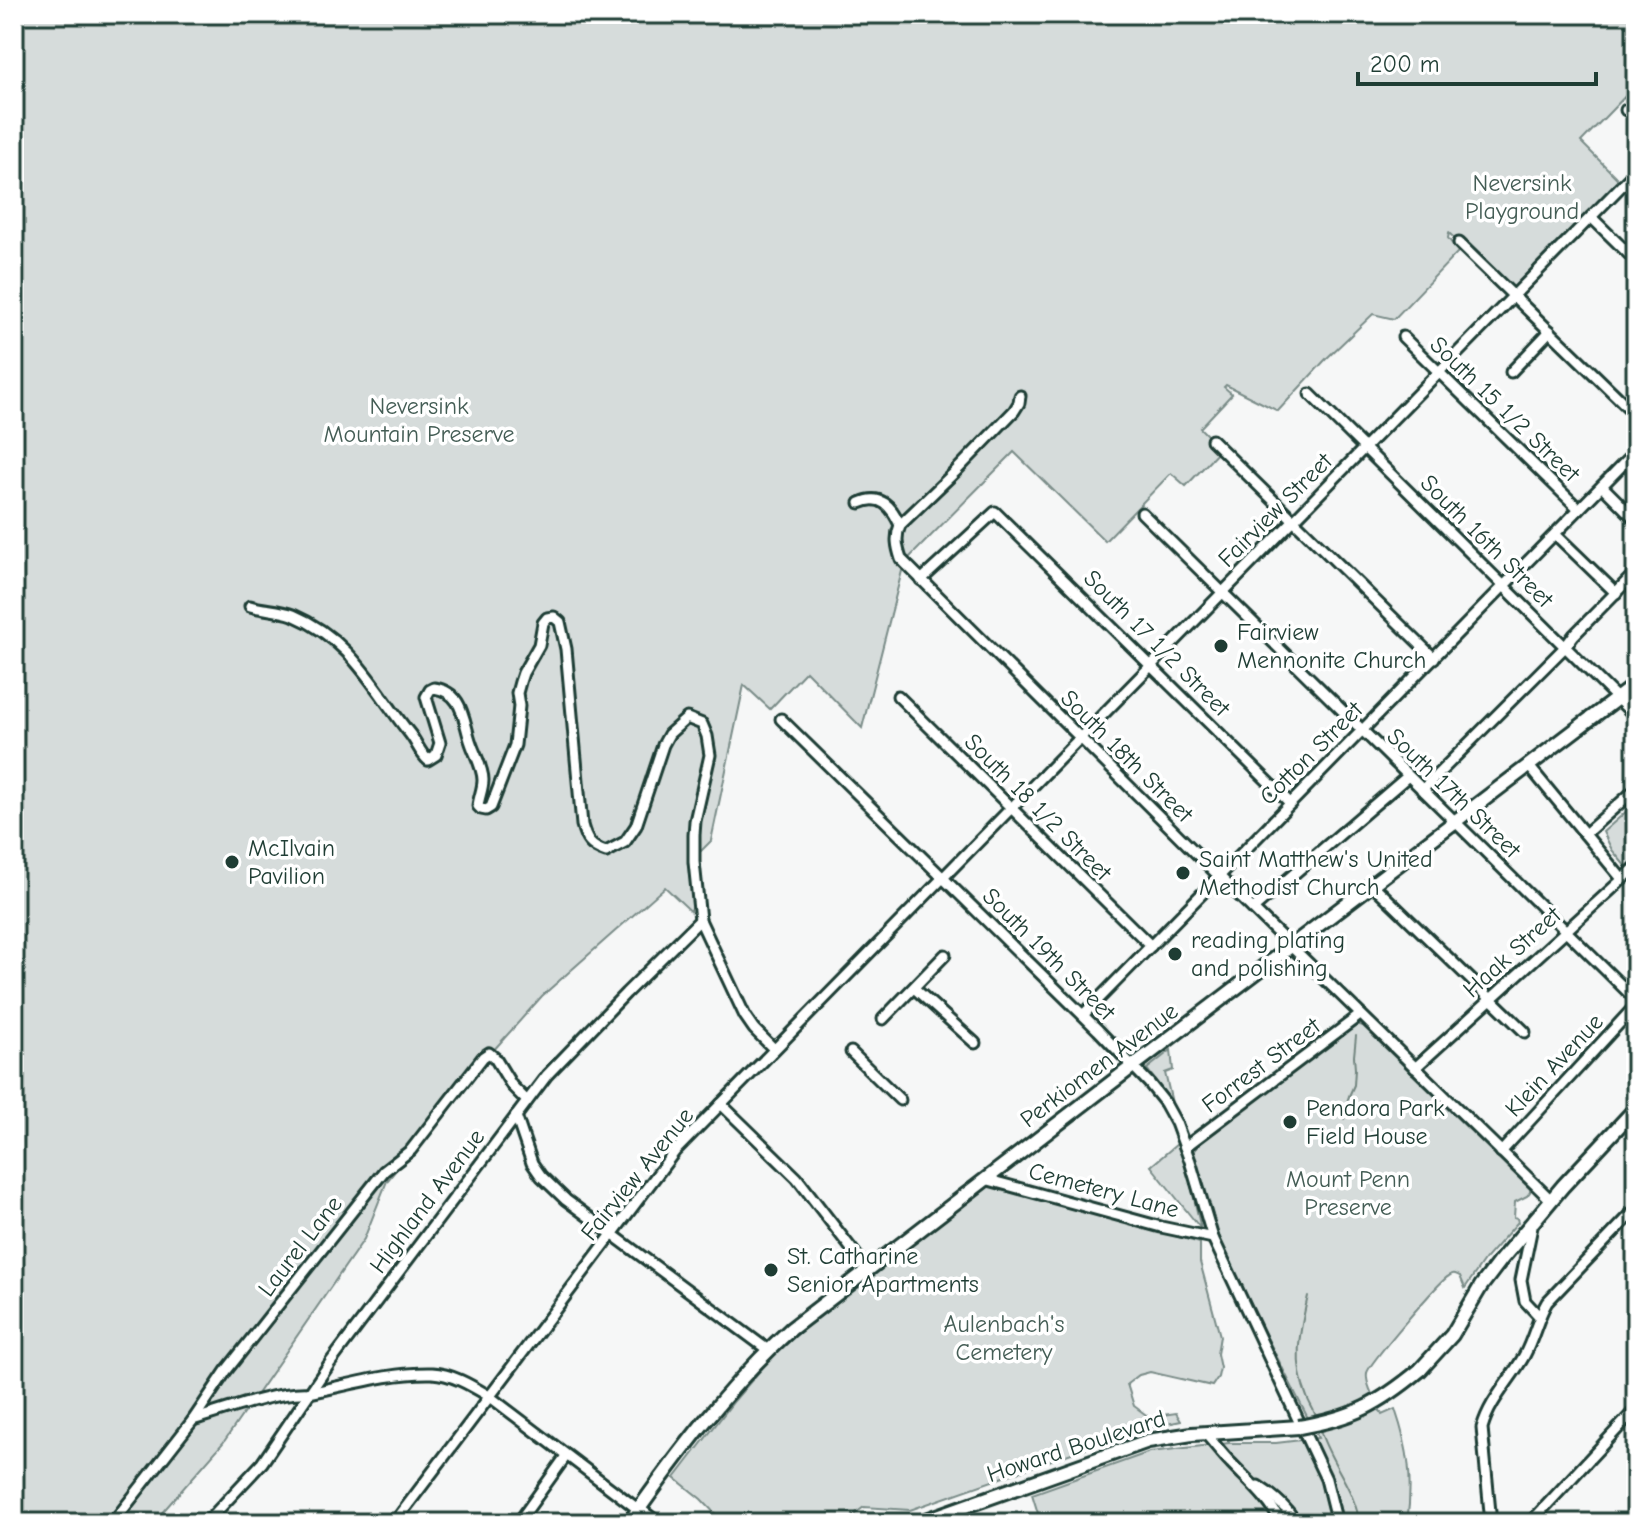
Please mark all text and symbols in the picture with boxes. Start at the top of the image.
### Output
scale bar [1358,36,1596,86]
text: 200 m [1370,50,1440,78]
park label: Neversink Playground [1465,169,1579,225]
street label: South 15 1/2 Street [1424,330,1586,488]
park label: Neversink Mountain Preserve [323,392,515,448]
street label: Fairview Street [1212,446,1339,573]
street label: South 16th Street [1415,469,1560,614]
street label: South 17 1/2 Street [1078,564,1237,723]
place label: Fairview Mennonite Church [1237,618,1426,674]
marker: Fairview Mennonite Church [1212,637,1230,655]
street label: South 18th Street [1055,684,1200,829]
street label: Cotton Street [1254,695,1369,810]
street label: South 17th Street [1381,722,1527,865]
street label: South 18 1/2 Street [959,728,1118,887]
place label: McIlvain Pavilion [248,834,335,890]
place label: Saint Matthew's United Methodist Church [1199,845,1433,901]
marker: McIlvain Pavilion [223,853,241,871]
marker: Saint Matthew's United Methodist Church [1174,864,1192,882]
street label: South 19th Street [977,882,1122,1027]
street label: Haak Street [1457,900,1567,1003]
place label: reading plating and polishing [1191,926,1345,982]
marker: reading plating and polishing [1166,945,1184,963]
street label: Perkiomen Avenue [1015,997,1183,1133]
street label: Klein Avenue [1499,1008,1609,1122]
street label: Forrest Street [1196,1011,1327,1119]
place label: Pendora Park Field House [1306,1094,1445,1150]
street label: Fairview Avenue [575,1102,699,1246]
marker: Pendora Park Field House [1281,1113,1299,1131]
street label: Highland Avenue [364,1123,490,1279]
street label: Cemetery Lane [1026,1156,1182,1224]
park label: Mount Penn Preserve [1286,1165,1410,1221]
street label: Laurel Lane [252,1190,348,1302]
place label: St. Catharine Senior Apartments [787,1242,979,1298]
marker: St. Catharine Senior Apartments [762,1261,780,1279]
park label: Aulenbach's Cemetery [943,1310,1065,1366]
street label: Howard Boulevard [983,1404,1169,1488]

